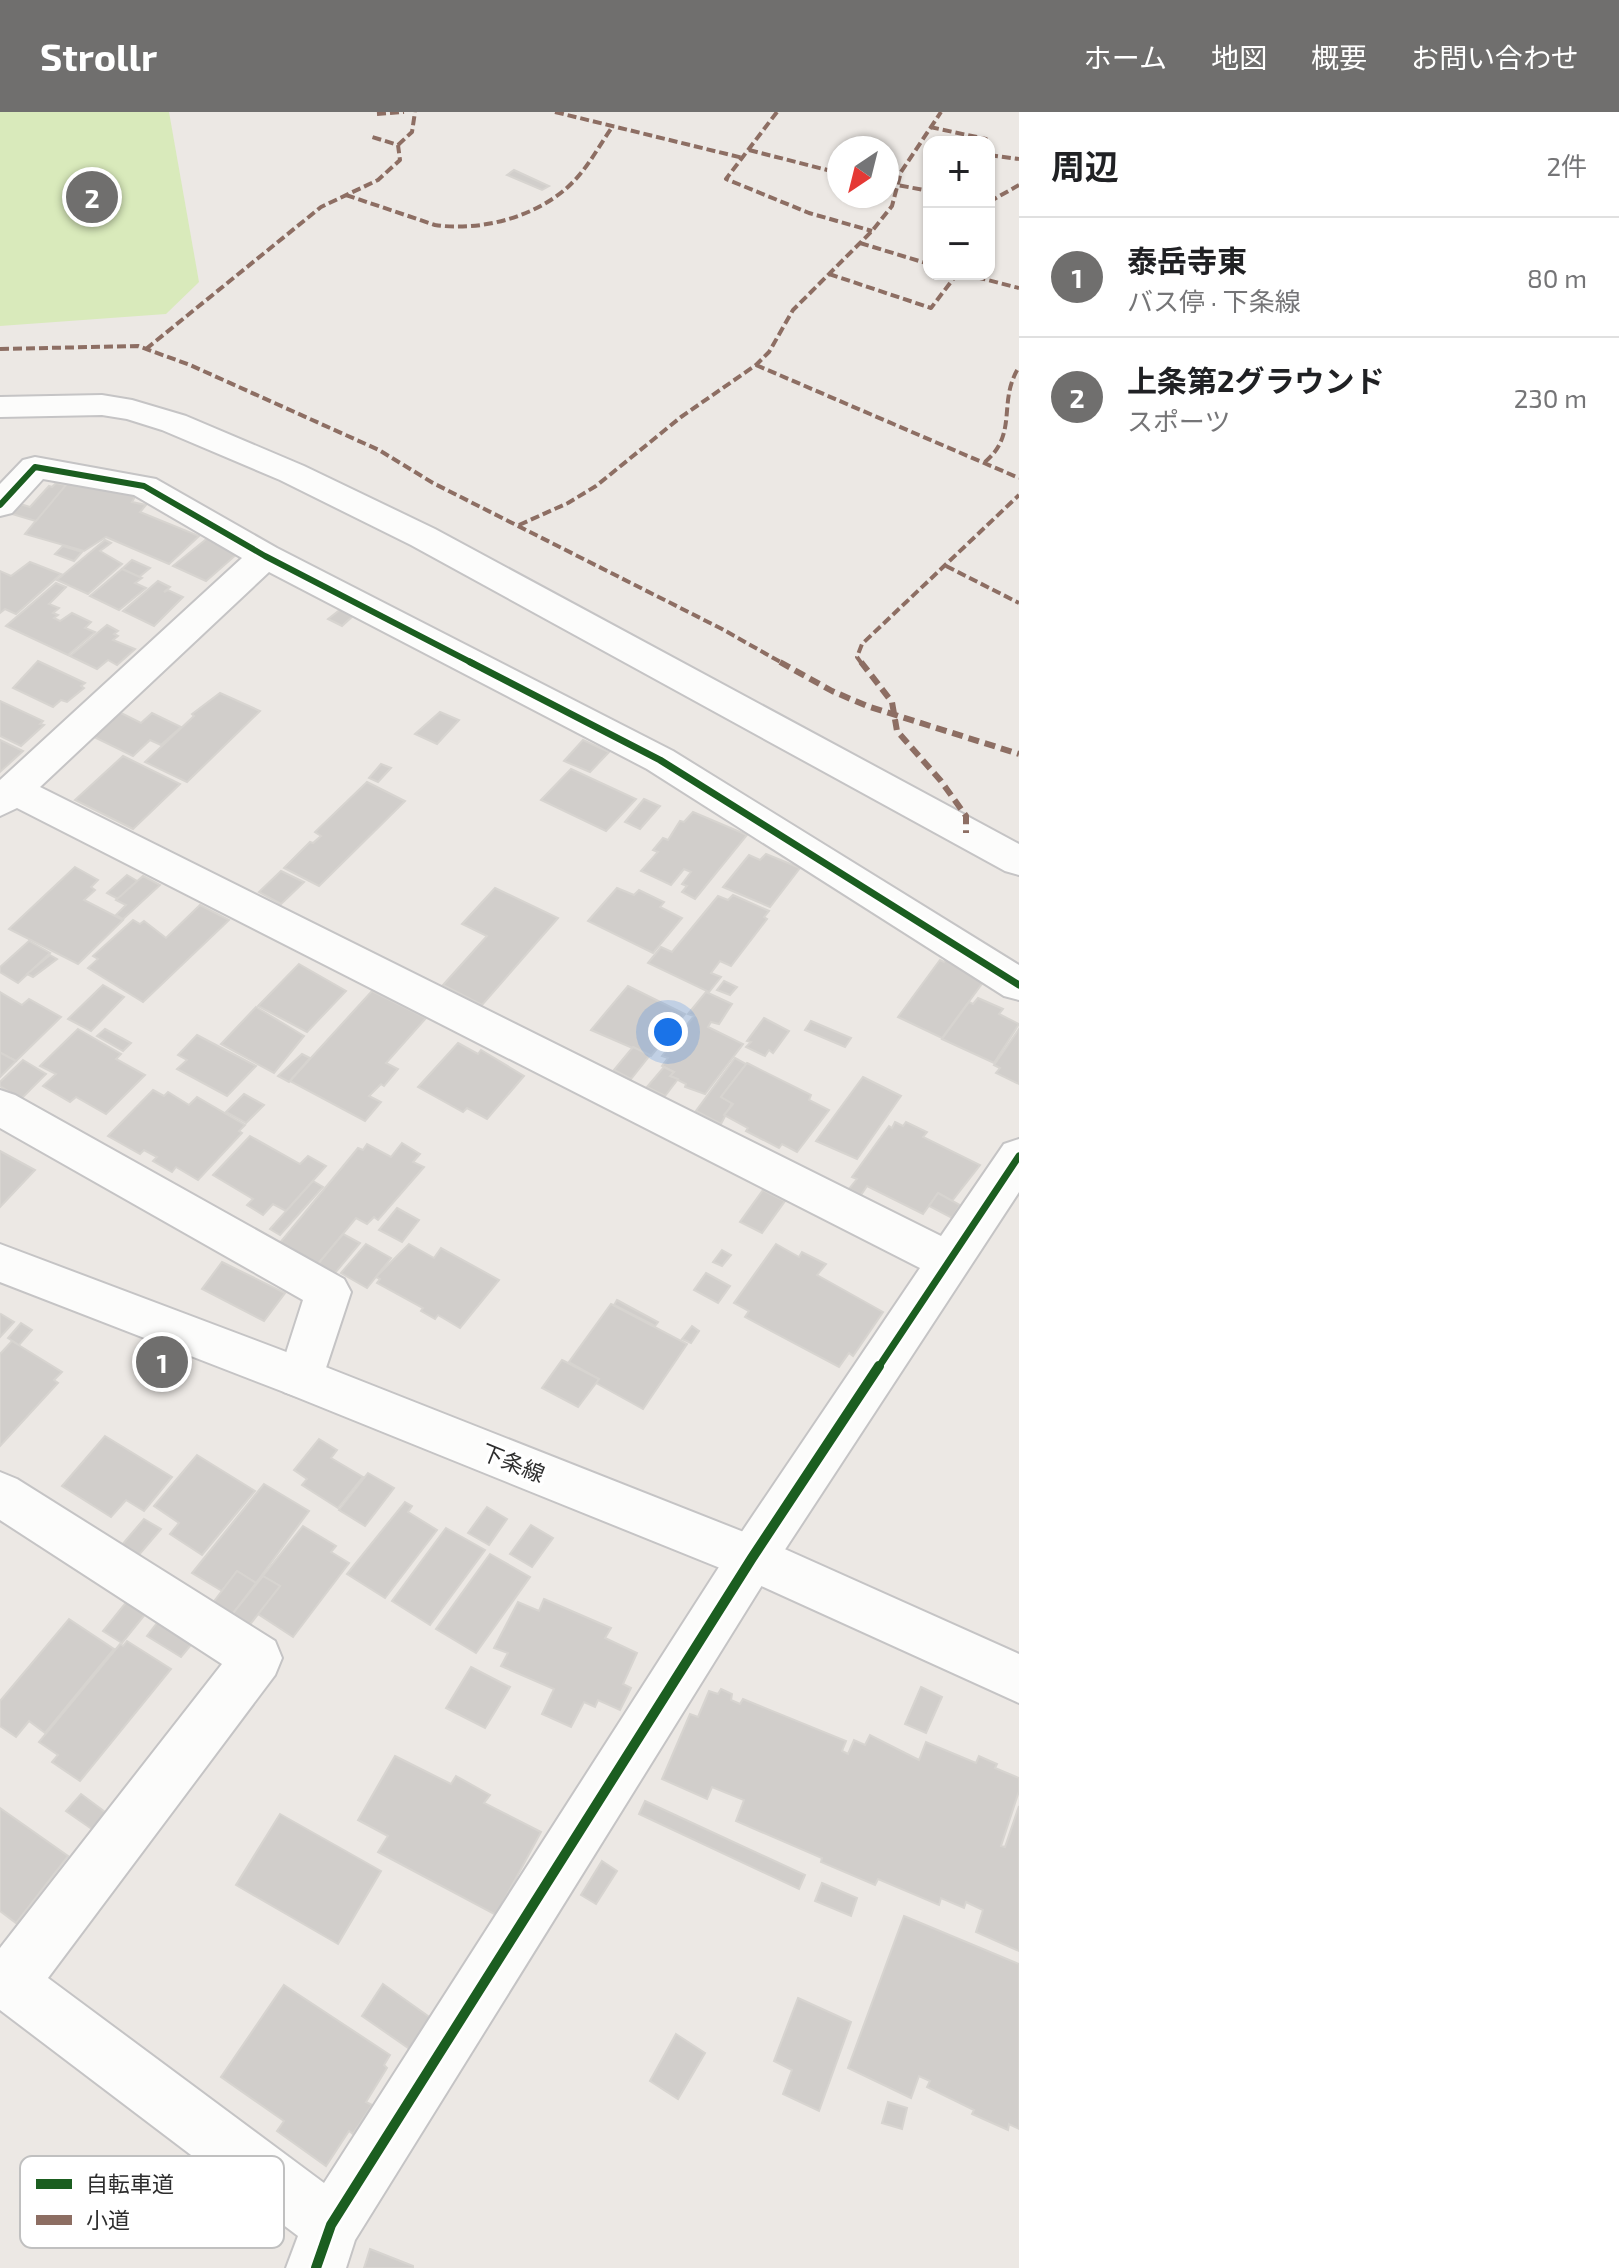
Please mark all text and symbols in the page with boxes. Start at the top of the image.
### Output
text: Strollr [40,33,157,79]
text: ホーム [1084,40,1167,74]
text: 地図 [1211,40,1267,74]
text: 概要 [1311,40,1367,74]
text: お問い合わせ [1411,40,1579,74]
north arrow [827,136,899,208]
map controls [923,136,995,280]
button: + [923,136,995,208]
text: 周辺 [1051,145,1119,186]
text: 2件 [1546,150,1587,181]
pin: 2 [66,167,118,227]
button: − [923,208,995,280]
text: 泰岳寺東 [1127,242,1247,278]
text: 1 [1071,262,1083,293]
text: 80 m [1527,262,1587,293]
text: バス停 · 下条線 [1127,285,1301,316]
text: 上条第2グラウンド [1127,362,1384,398]
text: 2 [1069,382,1085,413]
text: 230 m [1514,382,1587,413]
text: スポーツ [1127,405,1230,436]
your location [648,1012,688,1052]
pin: 1 [136,1332,188,1392]
street label: 下条線 [478,1438,549,1486]
legend [20,2156,284,2248]
text: 自転車道 [86,2170,174,2196]
text: 小道 [86,2206,130,2232]

